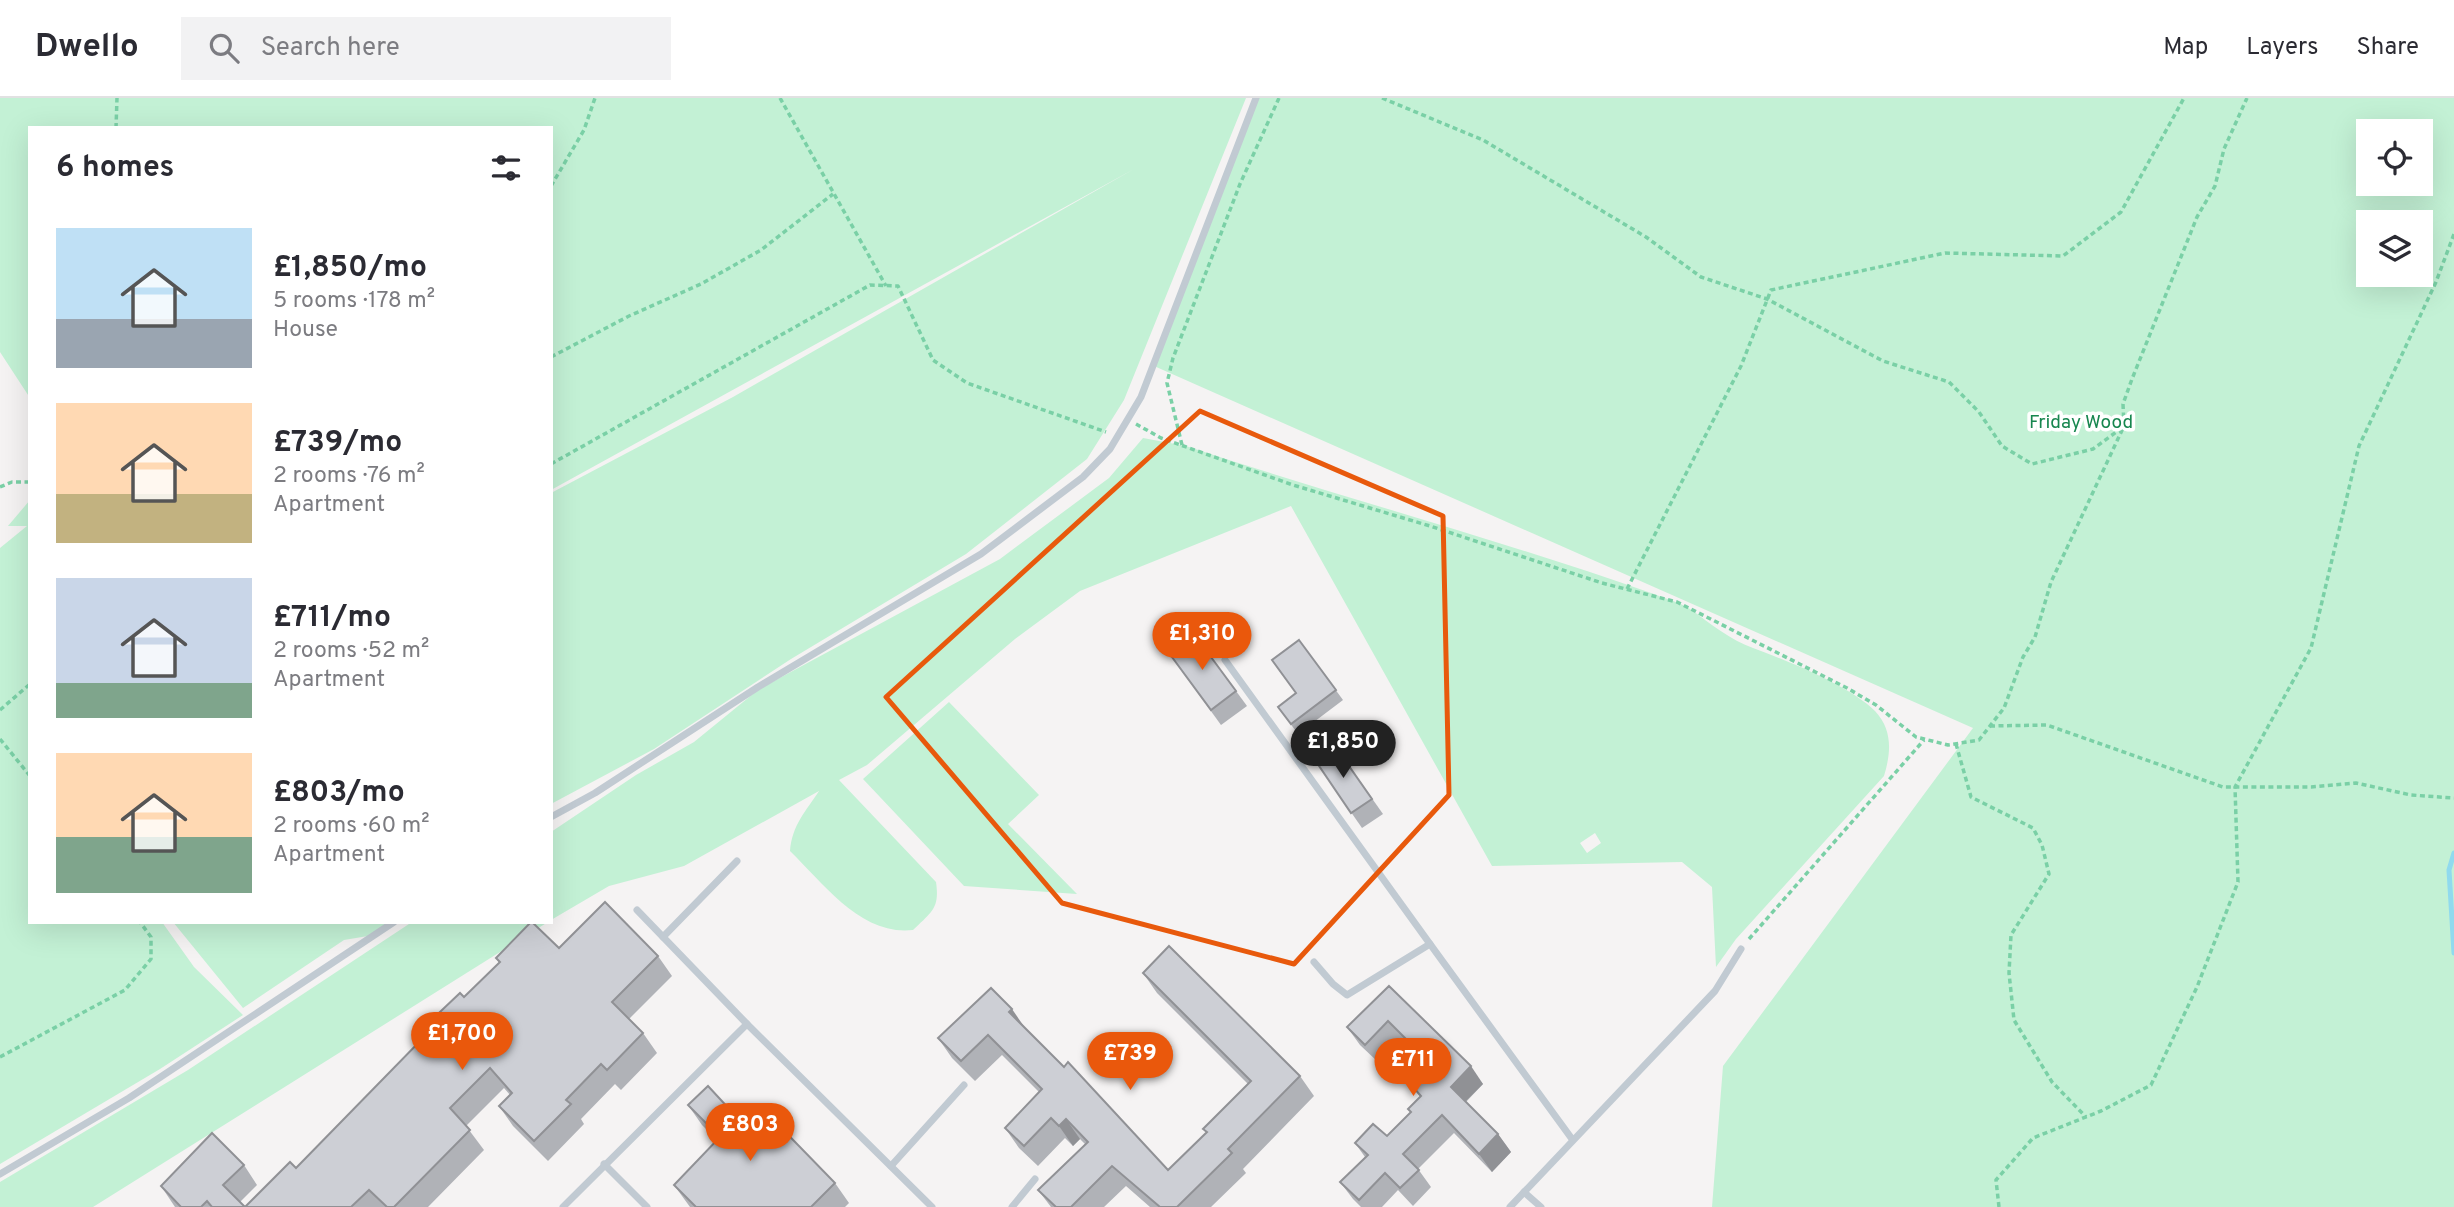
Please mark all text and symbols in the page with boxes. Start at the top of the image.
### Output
search box [181,17,671,80]
text: Dwello [35,27,139,69]
icon: search [205,29,243,67]
text: Search here [261,32,400,65]
text: Map [2163,33,2208,63]
text: Layers [2246,33,2318,63]
text: Share [2356,33,2419,63]
map controls [2356,119,2433,287]
button: locate [2356,119,2433,196]
icon: filters [487,149,525,187]
text: 6 homes [56,150,174,187]
button: layers [2356,210,2433,287]
text: £1,850/mo [273,250,427,287]
icon: home [112,256,196,340]
text: 5 rooms · 178 m² [273,287,435,316]
text: House [273,316,338,345]
park label: Friday Wood [2029,411,2133,435]
text: £739/mo [273,425,402,462]
icon: home [112,431,196,515]
text: 2 rooms · 76 m² [273,462,425,491]
text: Apartment [273,491,385,520]
text: £711/mo [273,600,391,637]
icon: home [112,606,196,690]
pin: £1,310 [1145,612,1259,672]
text: £1,310 [1168,620,1236,649]
text: 2 rooms · 52 m² [273,637,429,666]
text: Apartment [273,666,385,695]
pin: £1,850 [1286,720,1400,780]
text: £1,850 [1307,728,1379,757]
text: £803/mo [273,775,405,812]
icon: home [112,781,196,865]
text: 2 rooms · 60 m² [273,812,430,841]
text: Apartment [273,841,385,870]
pin: £1,700 [405,1012,519,1072]
text: £1,700 [427,1020,497,1049]
pin: £739 [1089,1032,1171,1092]
pin: £711 [1372,1038,1454,1098]
text: £739 [1103,1040,1157,1069]
text: £711 [1390,1046,1436,1075]
pin: £803 [709,1104,791,1163]
text: £803 [722,1111,778,1140]

